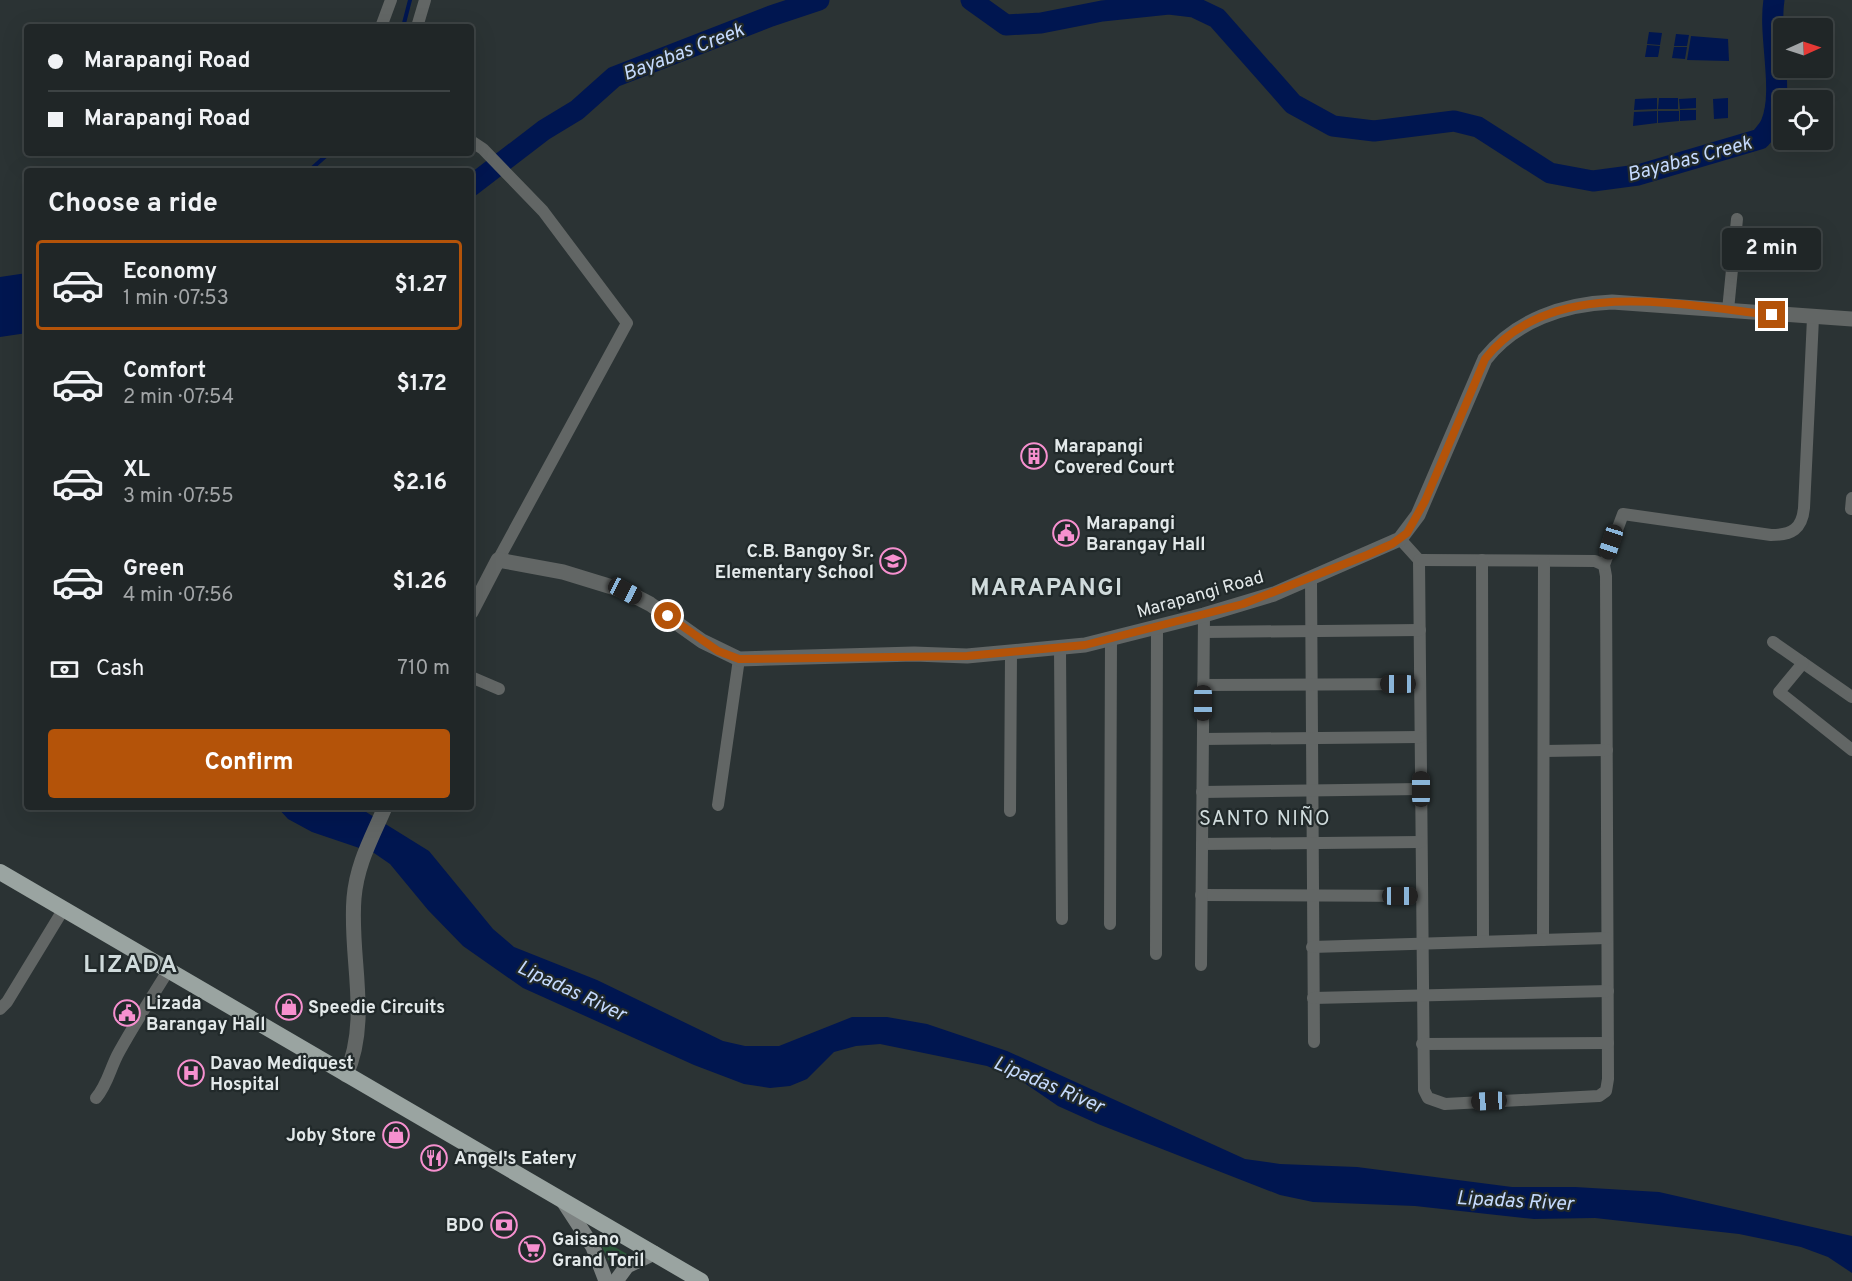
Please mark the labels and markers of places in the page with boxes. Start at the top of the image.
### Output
place label: Marapangi Covered Court [1054,436,1175,480]
building icon: Marapangi Covered Court [1019,441,1049,471]
place label: Marapangi Barangay Hall [1086,513,1205,557]
public building icon: Marapangi Barangay Hall [1051,518,1081,548]
place label: C.B. Bangoy Sr. Elementary School [715,541,874,585]
school or university icon: C.B. Bangoy Sr. Elementary School [878,546,908,576]
shop icon: Speedie Circuits [274,992,304,1022]
place label: Lizada Barangay Hall [146,993,265,1037]
place label: Speedie Circuits [308,997,445,1020]
public building icon: Lizada Barangay Hall [112,998,142,1028]
place label: Davao Mediquest Hospital [210,1053,354,1097]
hospital icon: Davao Mediquest Hospital [176,1058,206,1088]
shop icon: Joby Store [381,1120,411,1150]
place label: Joby Store [286,1125,376,1148]
restaurant icon: Angel's Eatery [419,1143,449,1173]
place label: Angel's Eatery [454,1148,577,1171]
bank icon: BDO [489,1210,519,1240]
place label: BDO [446,1215,484,1238]
place label: Gaisano Grand Toril [552,1229,644,1273]
supermarket icon: Gaisano Grand Toril [517,1234,547,1264]

